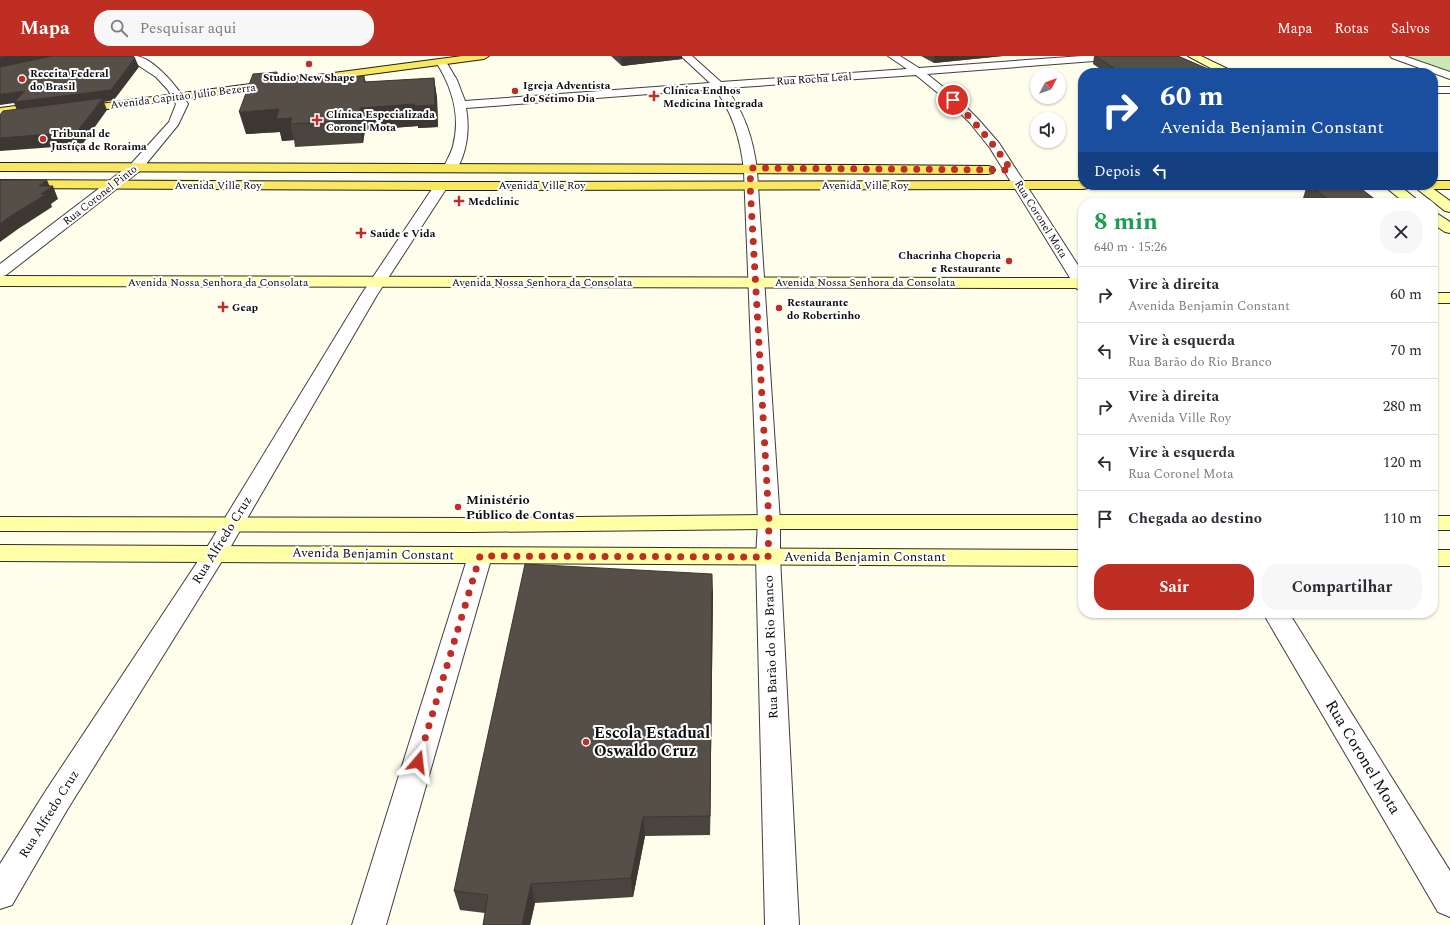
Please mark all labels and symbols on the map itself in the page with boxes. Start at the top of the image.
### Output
marker: Studio New Shape [304,59,314,69]
place label: Receita Federal do Brasil [30,65,109,95]
street label: Rua Rocha Leal [776,68,852,90]
north arrow [1030,68,1066,104]
place label: Studio New Shape [263,69,356,86]
marker: Receita Federal do Brasil [17,74,27,84]
place label: Igreja Adventista do Sétimo Dia [523,77,611,107]
street label: Avenida Capitão Júlio Bezerra [109,79,257,113]
place label: Clínica Endhos Medicina Integrada [663,82,763,112]
pin [936,83,970,117]
marker: Igreja Adventista do Sétimo Dia [510,86,520,96]
marker: Clínica Endhos Medicina Integrada [648,90,660,102]
place label: Clínica Especializada Coronel Mota [326,106,435,136]
marker: Clínica Especializada Coronel Mota [311,114,323,126]
place label: Tribunal de Justíça de Roraima [51,125,147,155]
marker: Tribunal de Justíça de Roraima [38,134,48,144]
street label: Rua Coronel Pinto [59,160,141,229]
street label: Avenida Ville Roy [174,177,262,194]
street label: Avenida Ville Roy [498,177,586,194]
street label: Avenida Ville Roy [821,177,909,194]
street label: Rua Coronel Mota [1010,177,1072,262]
place label: Medclinic [468,193,519,210]
marker: Medclinic [453,195,465,207]
place label: Saúde e Vida [370,225,436,242]
marker: Saúde e Vida [355,227,367,239]
place label: Chacrinha Choperia e Restaurante [898,247,1002,277]
marker: Chacrinha Choperia e Restaurante [1004,256,1014,266]
street label: Avenida Nossa Senhora da Consolata [128,274,309,291]
street label: Avenida Nossa Senhora da Consolata [452,274,633,291]
street label: Avenida Nossa Senhora da Consolata [775,274,956,291]
place label: Restaurante do Robertinho [787,294,860,324]
place label: Geap [232,299,259,316]
marker: Geap [217,301,229,313]
marker: Restaurante do Robertinho [774,303,784,313]
place label: Ministério Público de Contas [466,490,574,525]
street label: Rua Alfredo Cruz [187,492,257,588]
marker: Ministério Público de Contas [453,502,463,512]
street label: Avenida Benjamin Constant [292,543,454,565]
street label: Avenida Benjamin Constant [784,547,946,567]
street label: Rua Barão do Rio Branco [758,575,784,719]
street label: Rua Coronel Mota [1319,695,1407,819]
place label: Escola Estadual Oswaldo Cruz [594,721,710,763]
marker: Escola Estadual Oswaldo Cruz [581,737,591,747]
position arrow [397,741,439,783]
street label: Rua Alfredo Cruz [14,766,84,862]

